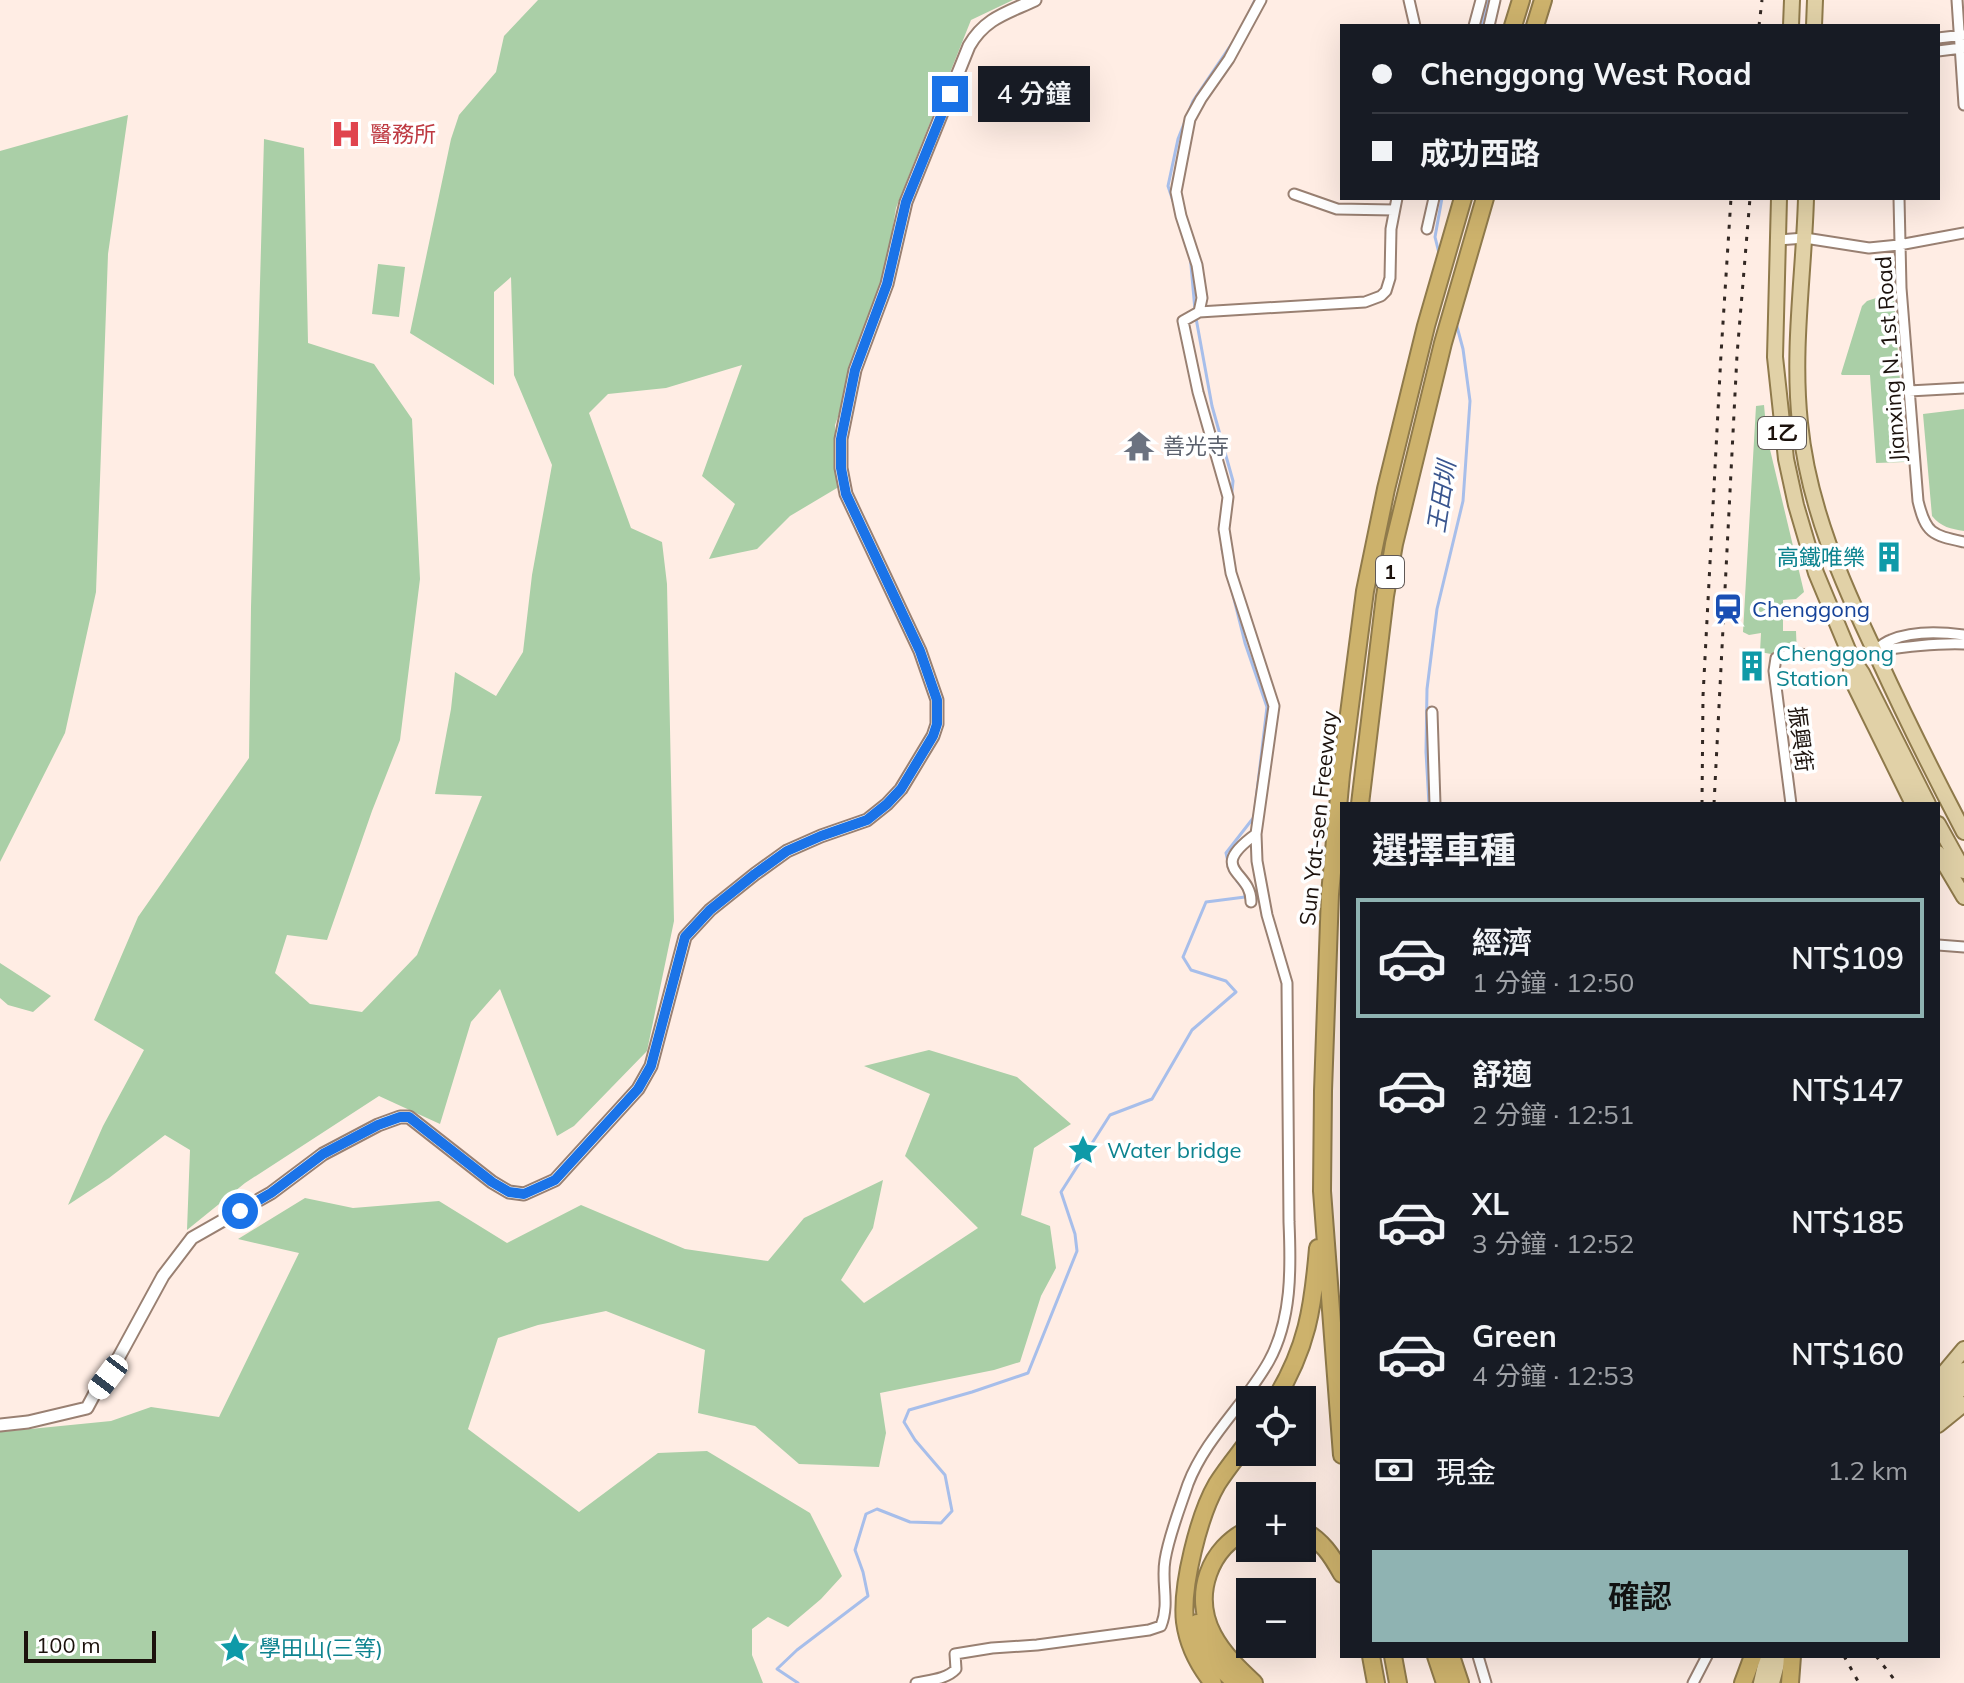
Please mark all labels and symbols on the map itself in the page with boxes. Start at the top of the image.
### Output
callout: 4 分鐘 [978,66,1090,122]
route end [932,76,968,112]
hospital icon: 醫務所 [329,117,363,151]
place label: 醫務所 [370,120,436,148]
street label: Jianxing N. 1st Road [1869,255,1911,463]
road number: 1乙 [1758,417,1806,449]
temple icon: 善光寺 [1122,429,1156,463]
place label: 善光寺 [1163,432,1229,460]
water label: 王田圳 [1421,456,1462,535]
building icon: 高鐵唯樂 [1872,540,1906,574]
place label: 高鐵唯樂 [1777,543,1865,571]
road number: 1 [1376,556,1404,588]
station icon: Chenggong [1711,592,1745,626]
place label: Chenggong [1752,595,1870,623]
place label: Chenggong Station [1776,639,1894,692]
building icon: Chenggong Station [1735,649,1769,683]
street label: 振興街 [1783,705,1819,773]
street label: Sun Yat-sen Freeway [1293,709,1343,927]
place icon: Water bridge [1066,1133,1100,1167]
place label: Water bridge [1107,1136,1242,1164]
route start [222,1193,258,1229]
car [84,1351,132,1403]
scale bar [24,1627,156,1663]
place icon: 學田山(三等) [218,1631,252,1665]
place label: 學田山(三等) [259,1634,383,1662]

